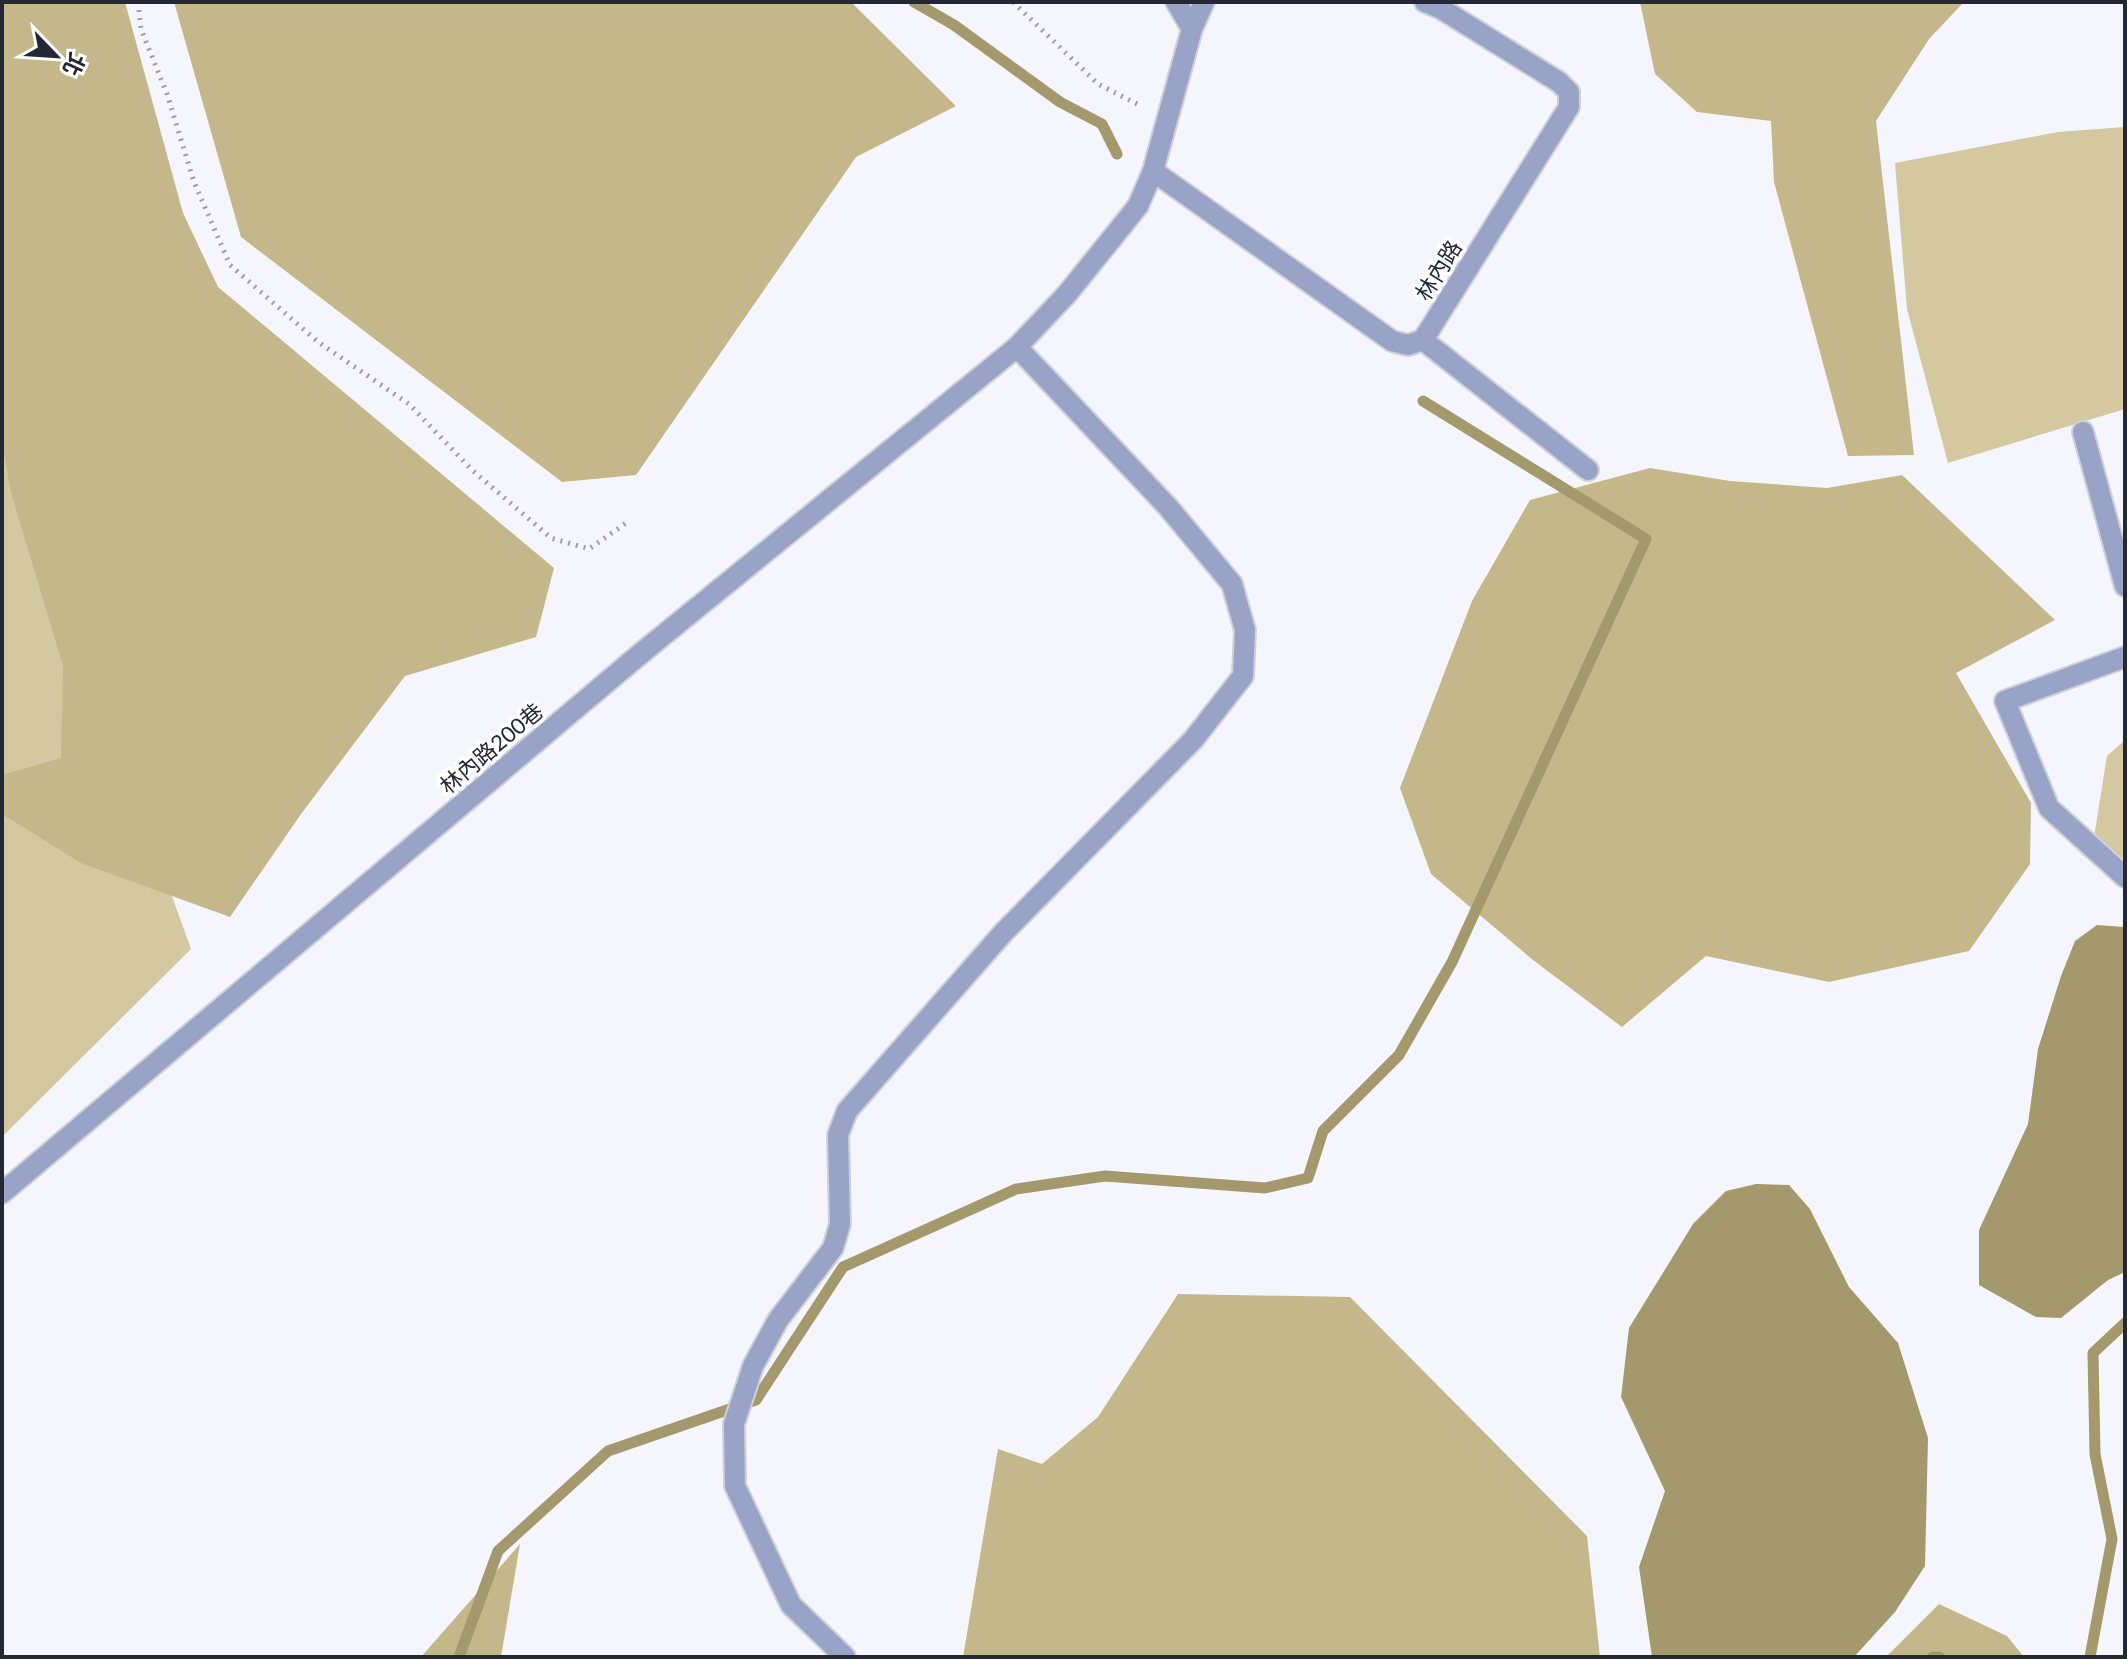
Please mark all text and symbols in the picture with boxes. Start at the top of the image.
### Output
north arrow [16,16,96,96]
text: 北 [58,49,91,80]
street label: 林內路 [1409,235,1467,305]
street label: 林內路200巷 [434,697,548,799]

